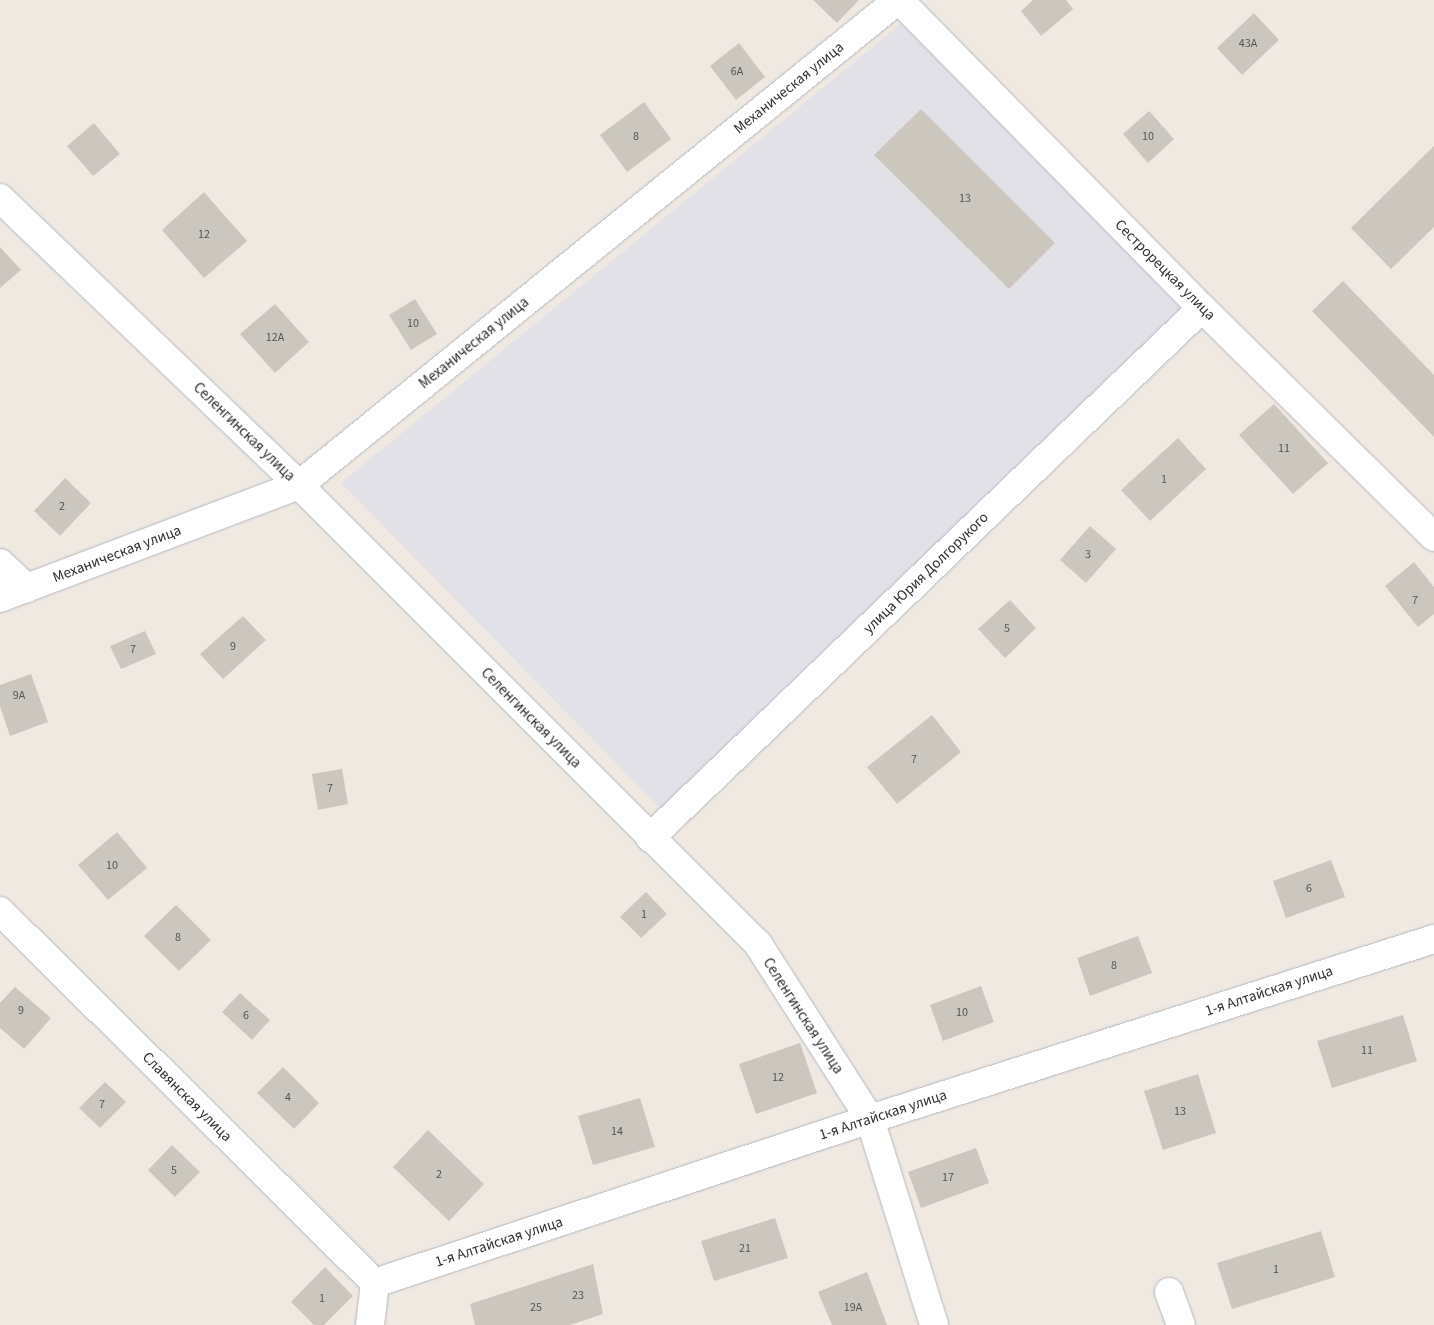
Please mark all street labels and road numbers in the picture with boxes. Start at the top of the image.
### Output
street label: Механическая улица [730,38,848,138]
street label: Сестрорецкая улица [1111,216,1219,324]
street label: Механическая улица [415,293,533,393]
street label: Селенгинская улица [189,379,299,485]
street label: улица Юрия Долгорукого [860,508,992,638]
street label: Механическая улица [50,521,184,587]
street label: Селенгинская улица [477,664,585,772]
street label: Селенгинская улица [759,955,847,1077]
street label: 1-я Алтайская улица [1203,962,1335,1020]
street label: Славянская улица [138,1048,236,1146]
street label: 1-я Алтайская улица [817,1086,949,1144]
street label: 1-я Алтайская улица [433,1213,565,1271]

